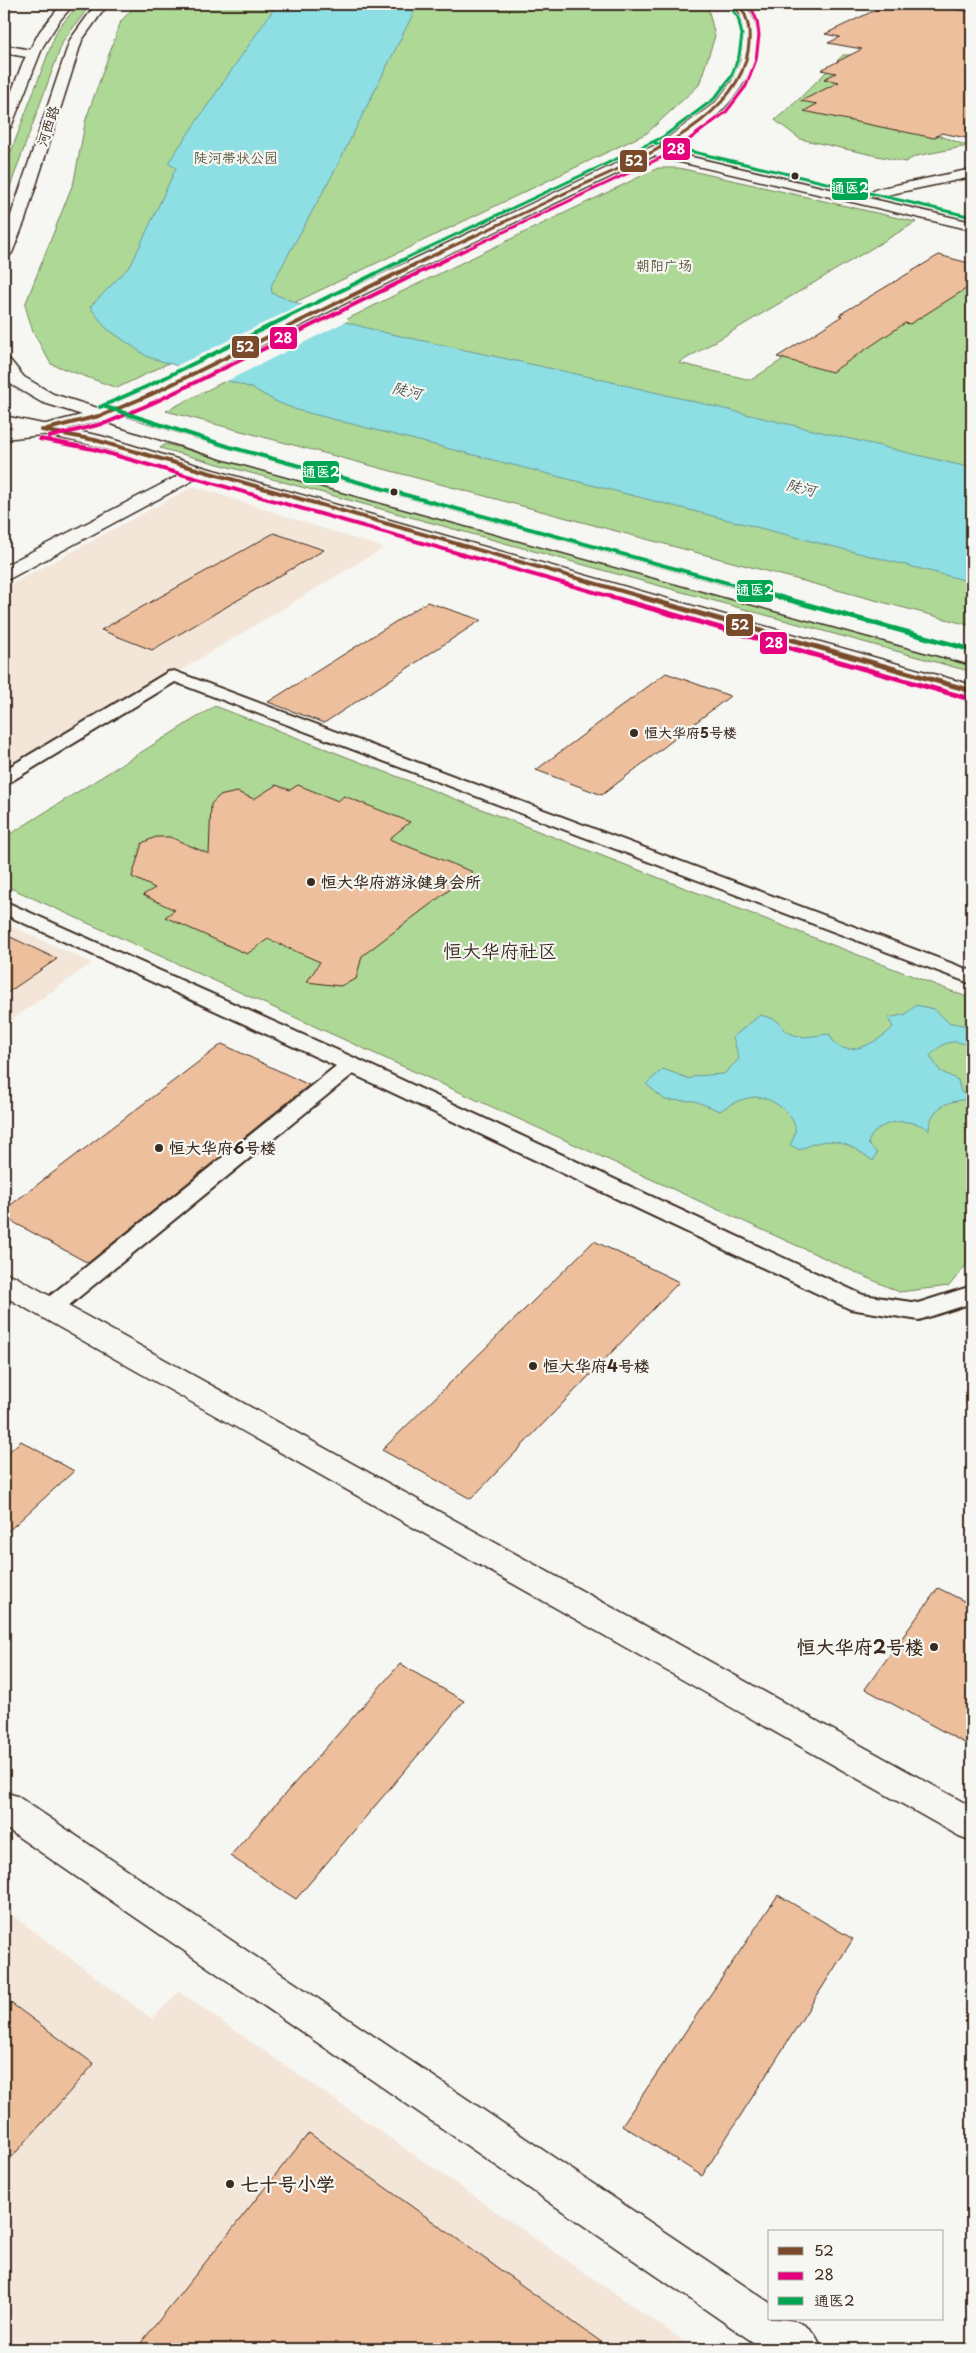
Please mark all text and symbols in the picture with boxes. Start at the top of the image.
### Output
street label: 河西路 [31,103,64,149]
line badge: 28 [662,137,691,161]
text: 28 [667,138,686,159]
park label: 陡河带状公园 [194,147,278,168]
line badge: 52 [619,149,648,173]
text: 52 [625,150,643,171]
unlabelled marker [790,171,800,181]
text: 通医2 [831,177,869,198]
line badge: 通医2 [831,177,869,201]
park label: 朝阳广场 [636,255,692,276]
line badge: 28 [269,326,298,350]
text: 28 [274,327,293,348]
line badge: 52 [231,335,260,359]
text: 52 [236,336,254,357]
water label: 陡河 [390,375,428,405]
line badge: 通医2 [302,460,340,484]
text: 通医2 [302,461,340,482]
water label: 陡河 [784,472,822,502]
unlabelled marker [389,487,399,497]
text: 通医2 [736,579,774,600]
line badge: 通医2 [736,579,774,603]
line badge: 52 [725,613,754,637]
text: 52 [731,614,749,635]
line badge: 28 [759,631,788,655]
text: 28 [765,632,784,653]
place label: 恒大华府5号楼 [644,722,737,743]
marker: 恒大华府5号楼 [628,727,640,739]
place label: 恒大华府游泳健身会所 [321,869,481,893]
marker: 恒大华府游泳健身会所 [305,876,317,888]
district label: 恒大华府社区 [443,936,557,964]
place label: 恒大华府6号楼 [169,1135,276,1159]
marker: 恒大华府6号楼 [153,1142,165,1154]
place label: 恒大华府4号楼 [543,1353,650,1377]
marker: 恒大华府4号楼 [527,1360,539,1372]
place label: 恒大华府2号楼 [797,1632,924,1660]
marker: 恒大华府2号楼 [928,1641,940,1653]
place label: 七十号小学 [240,2169,335,2197]
marker: 七十号小学 [224,2178,236,2190]
legend [768,2230,944,2320]
text: 52 [814,2238,834,2261]
text: 28 [814,2262,834,2285]
text: 通医2 [814,2288,855,2311]

